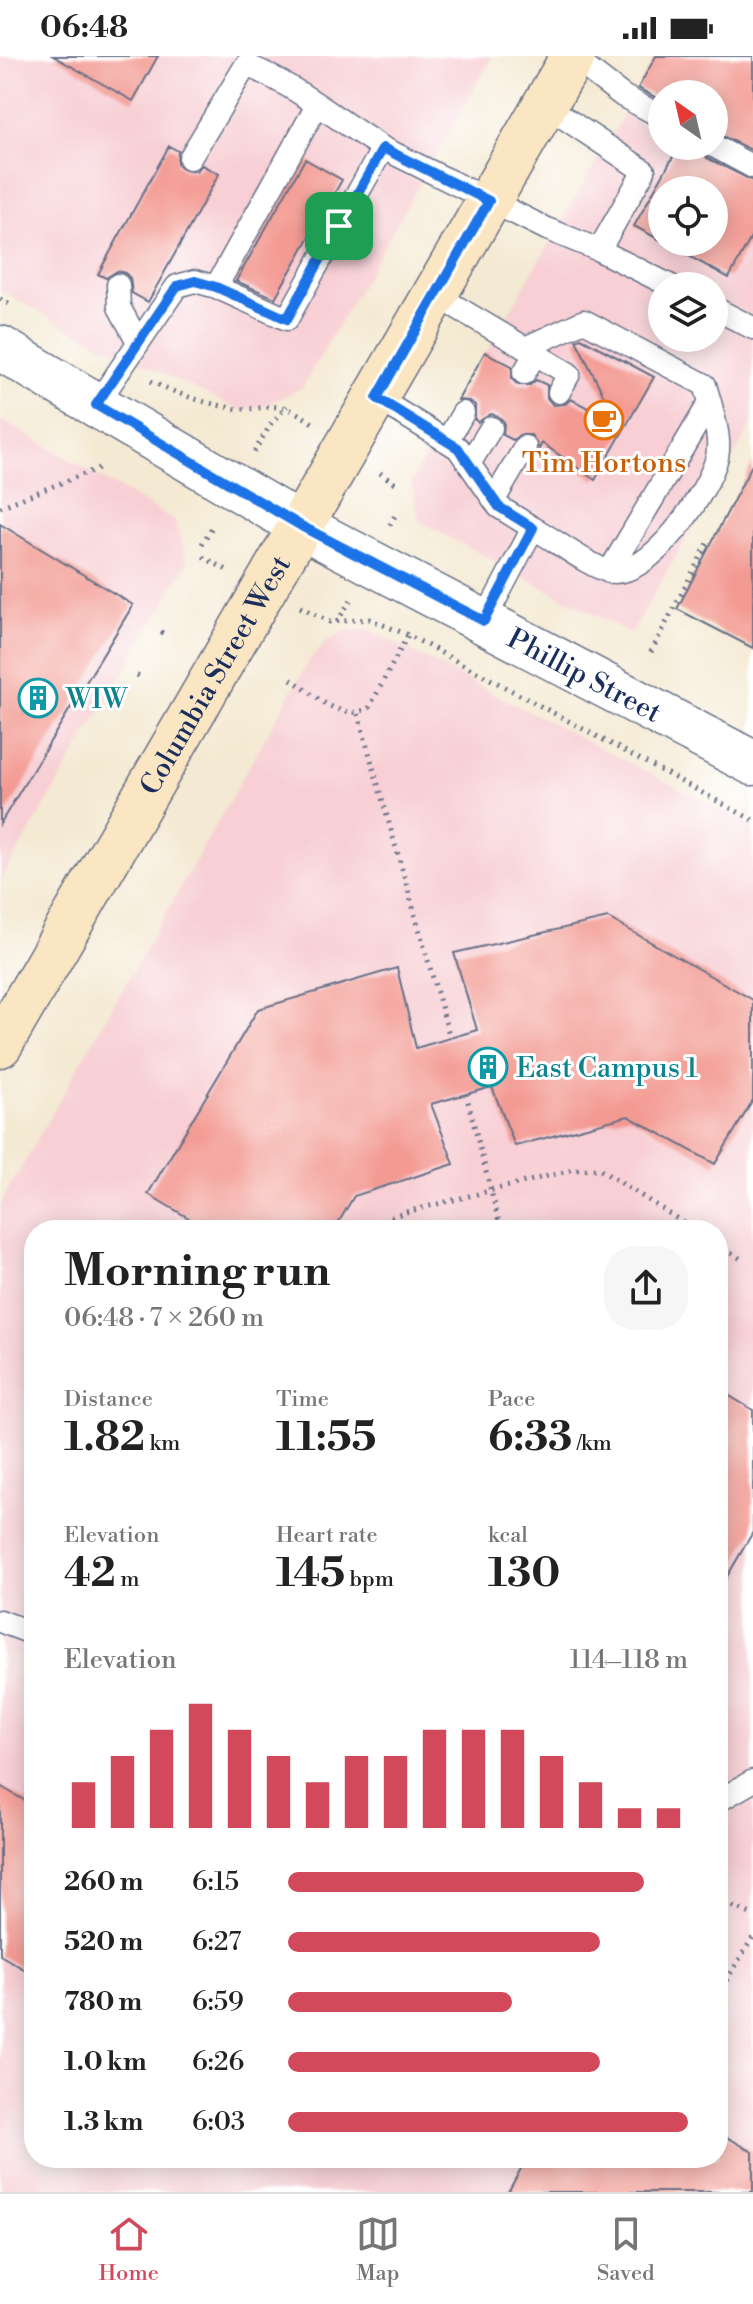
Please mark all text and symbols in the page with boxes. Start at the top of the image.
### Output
text: 06:48 [40,9,128,47]
north arrow [648,80,728,160]
map controls [648,80,728,352]
button: locate [648,176,728,256]
pin [305,192,373,260]
icon: arrive [317,204,361,248]
button: layers [648,272,728,352]
cafe icon: Tim Hortons [583,399,625,441]
place label: Tim Hortons [522,446,686,481]
street label: Columbia Street West [133,549,299,801]
street label: Phillip Street [501,621,667,731]
building icon: WIW [17,677,59,719]
place label: WIW [65,682,129,717]
building icon: East Campus 1 [467,1046,509,1088]
place label: East Campus 1 [516,1051,698,1086]
text: Morning run [64,1244,330,1299]
button: share [604,1246,688,1330]
text: 06:48 · 7 × 260 m [64,1302,264,1334]
text: Distance [64,1386,153,1413]
text: Time [276,1386,329,1413]
text: Pace [488,1386,535,1413]
text: 1.82 [64,1413,145,1463]
text: 11:55 [276,1413,376,1463]
text: 6:33 [488,1413,572,1463]
text: km [145,1430,180,1457]
text: /km [572,1430,612,1457]
text: Elevation [64,1522,159,1549]
text: Heart rate [276,1522,378,1549]
text: kcal [488,1522,528,1549]
text: 42 [64,1549,116,1599]
text: 145 [276,1549,345,1599]
text: 130 [488,1549,560,1599]
text: m [116,1566,140,1593]
text: bpm [345,1566,394,1593]
text: Elevation [64,1644,177,1676]
text: 114–118 m [570,1644,688,1676]
text: 260 m [64,1866,143,1898]
text: 6:15 [192,1866,239,1898]
text: 520 m [64,1926,143,1958]
text: 6:27 [192,1926,241,1958]
text: 780 m [64,1986,142,2018]
text: 6:59 [192,1986,244,2018]
text: 1.0 km [64,2046,147,2078]
text: 6:26 [192,2046,244,2078]
text: 1.3 km [64,2106,143,2138]
text: 6:03 [192,2106,245,2138]
tab: Home [98,2212,159,2287]
tab: Map [356,2212,400,2287]
tab: Saved [597,2212,655,2287]

